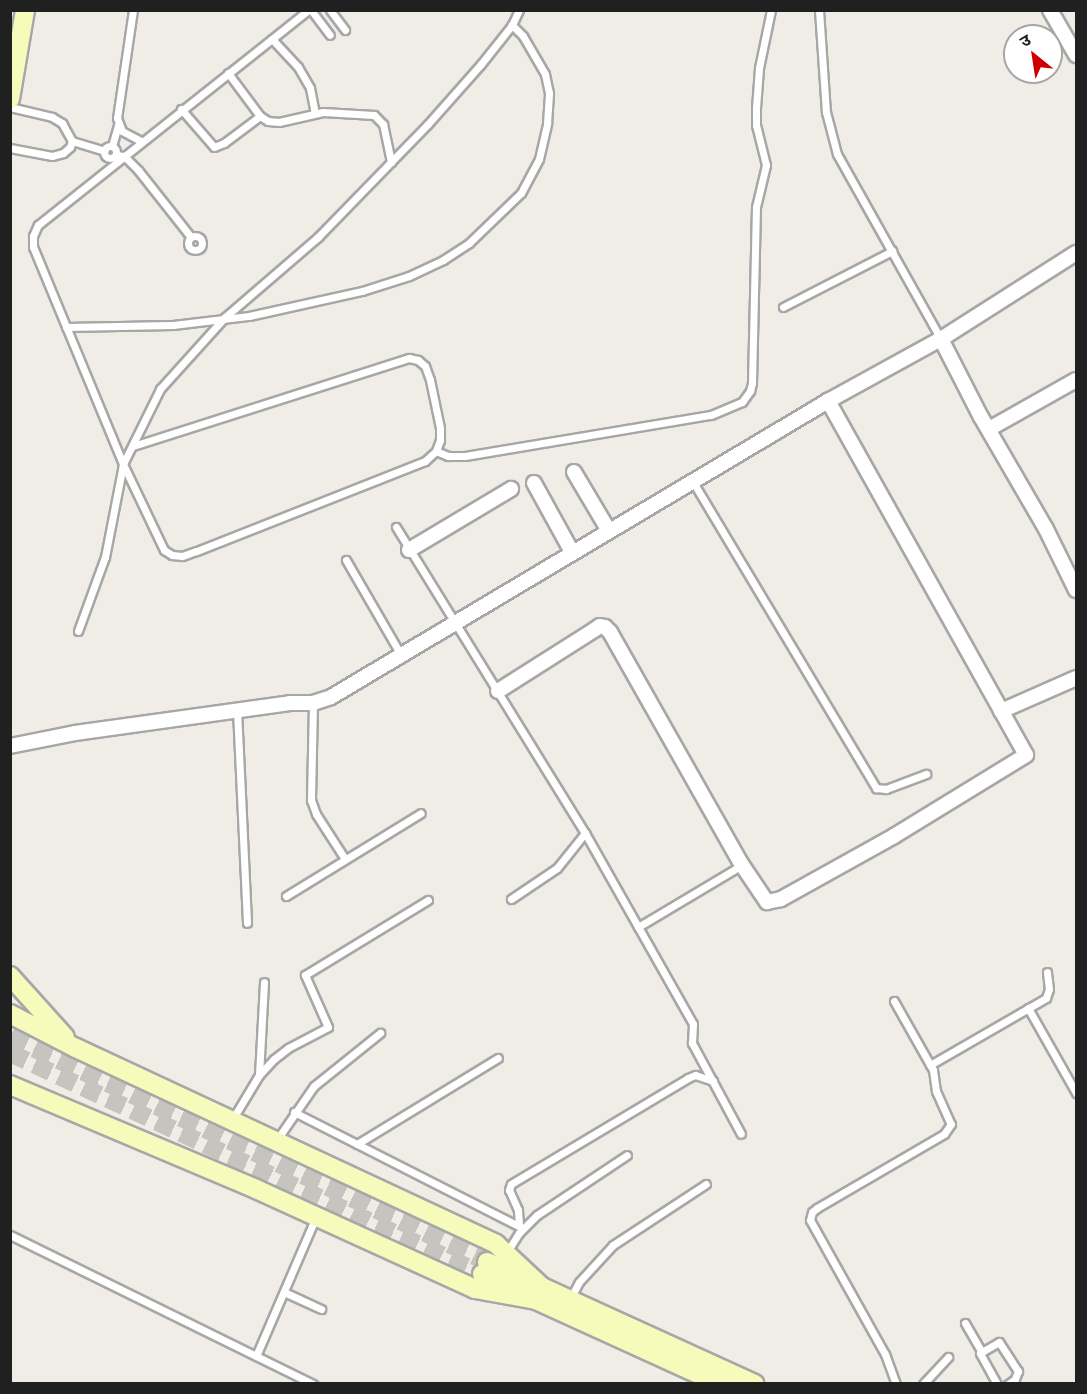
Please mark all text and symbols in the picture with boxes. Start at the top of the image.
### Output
north arrow [1003,24,1063,84]
text: उ [1016,29,1034,50]

